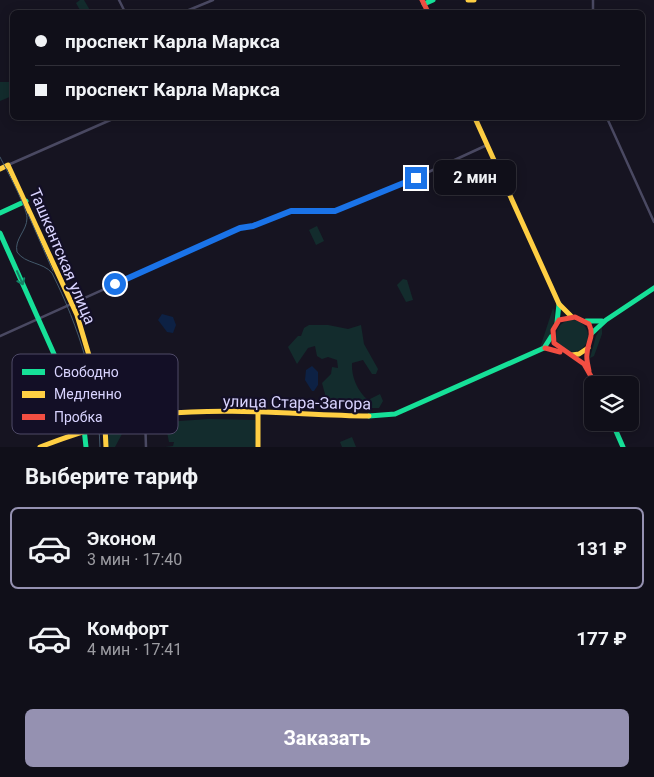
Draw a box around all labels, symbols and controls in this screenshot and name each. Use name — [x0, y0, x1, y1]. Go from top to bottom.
text: проспект Карла Маркса — [65, 30, 280, 53]
text: проспект Карла Маркса — [65, 78, 280, 101]
callout: 2 мин — [434, 160, 516, 196]
route end — [405, 167, 427, 189]
text: 2 мин — [453, 168, 497, 187]
street label: Ташкентская улица — [25, 185, 100, 327]
one-way arrow — [15, 270, 25, 285]
route start — [104, 273, 126, 295]
legend — [12, 354, 178, 434]
text: Свободно — [54, 364, 119, 380]
map controls — [584, 376, 639, 431]
button: layers — [584, 376, 639, 431]
text: Медленно — [54, 386, 122, 402]
street label: улица Стара-Загора — [223, 392, 371, 413]
text: Пробка — [54, 409, 103, 425]
text: Выберите тариф — [25, 464, 198, 489]
icon: car — [27, 526, 72, 571]
text: Эконом — [87, 527, 156, 550]
text: 131 ₽ — [576, 537, 627, 560]
text: 3 мин · 17:40 — [87, 550, 182, 569]
icon: car — [27, 616, 72, 661]
text: Комфорт — [87, 617, 169, 640]
text: 177 ₽ — [576, 627, 627, 650]
text: 4 мин · 17:41 — [87, 640, 182, 659]
button: Заказать — [25, 709, 629, 767]

